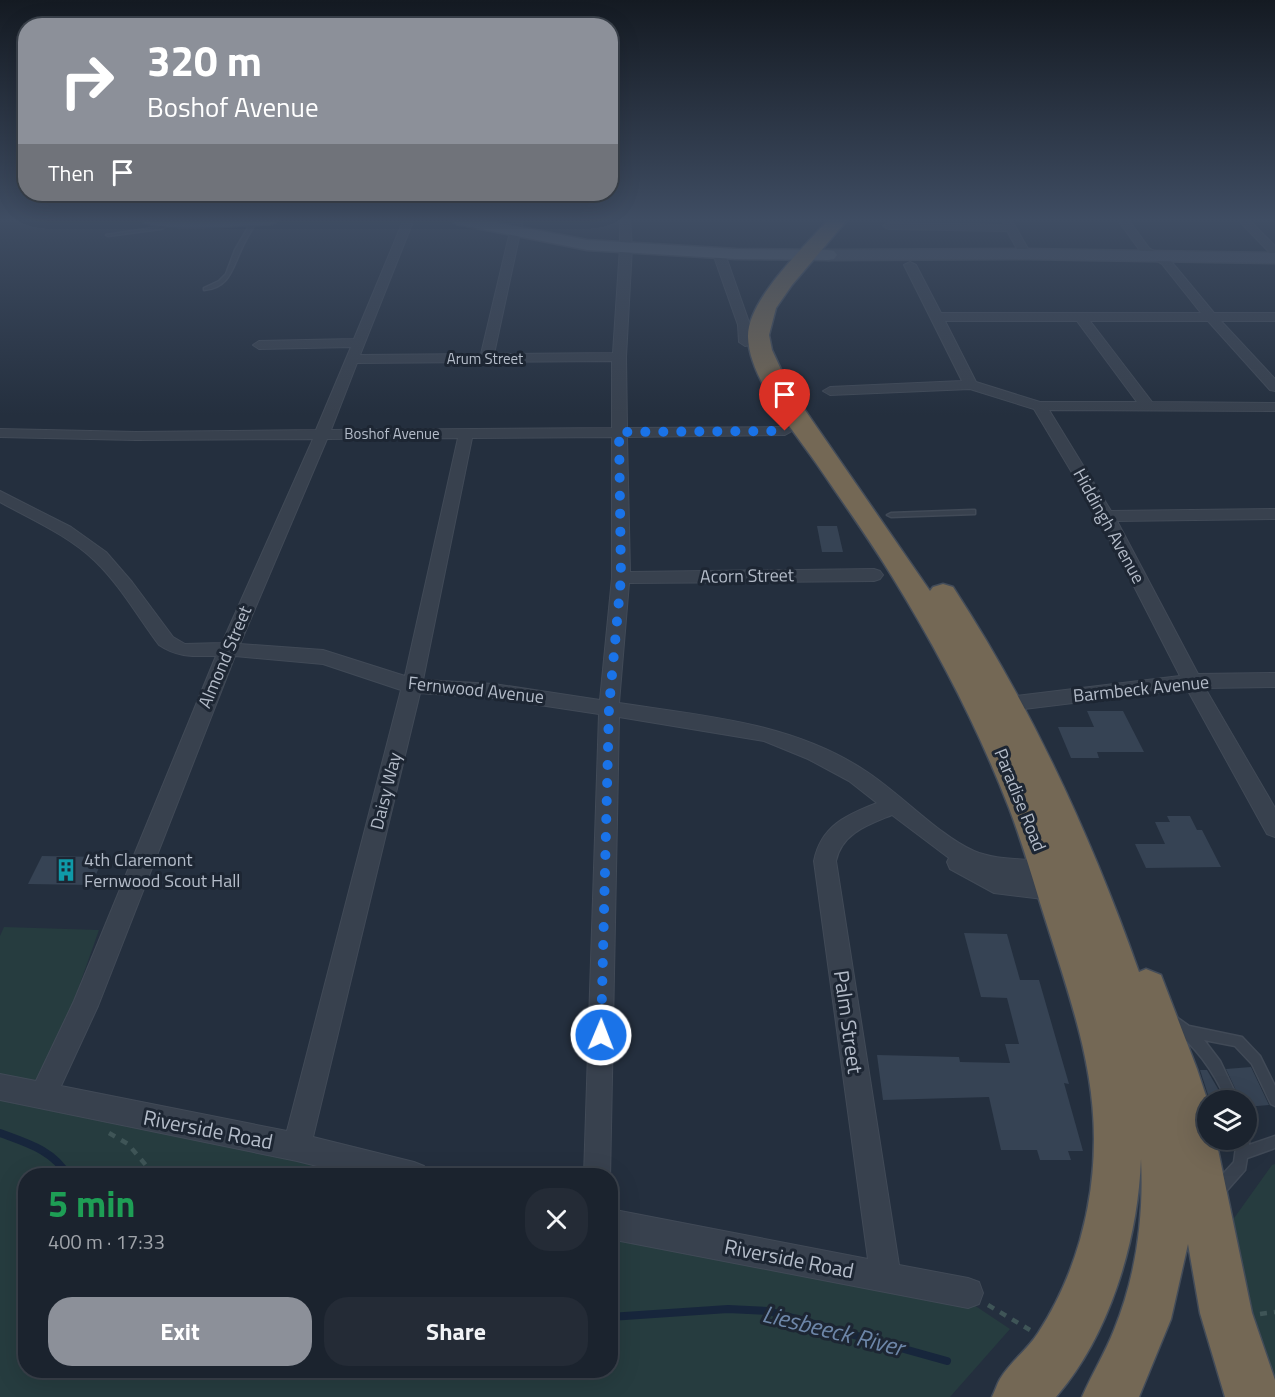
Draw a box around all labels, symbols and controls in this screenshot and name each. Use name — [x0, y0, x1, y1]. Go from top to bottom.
text: 320 m — [147, 28, 262, 92]
icon: right — [48, 42, 126, 120]
text: Boshof Avenue — [147, 86, 319, 127]
text: Then — [48, 156, 94, 190]
icon: arrive — [106, 156, 139, 189]
street label: Arum Street — [447, 347, 524, 370]
pin — [759, 369, 810, 431]
icon: arrive — [768, 378, 801, 411]
street label: Boshof Avenue — [344, 422, 440, 445]
street label: Hiddingh Avenue — [1067, 463, 1152, 588]
street label: Acorn Street — [700, 561, 795, 590]
street label: Almond Street — [191, 601, 259, 712]
street label: Barmbeck Avenue — [1072, 668, 1210, 709]
street label: Fernwood Avenue — [407, 669, 545, 710]
street label: Paradise Road — [988, 744, 1053, 855]
street label: Daisy Way — [363, 749, 408, 832]
place label: 4th Claremont Fernwood Scout Hall — [84, 846, 240, 894]
building icon: 4th Claremont Fernwood Scout Hall — [53, 857, 79, 883]
street label: Palm Street — [826, 968, 872, 1076]
position arrow — [569, 1003, 633, 1067]
map controls — [1197, 1090, 1257, 1150]
button: layers — [1197, 1090, 1257, 1150]
street label: Riverside Road — [141, 1101, 276, 1157]
text: 5 min — [48, 1176, 135, 1231]
button: close — [525, 1188, 588, 1251]
text: 400 m · 17:33 — [48, 1226, 165, 1257]
street label: Riverside Road — [722, 1230, 857, 1286]
water label: Liesbeeck River — [759, 1295, 911, 1366]
button: Exit — [48, 1297, 312, 1366]
button: Share — [324, 1297, 588, 1366]

